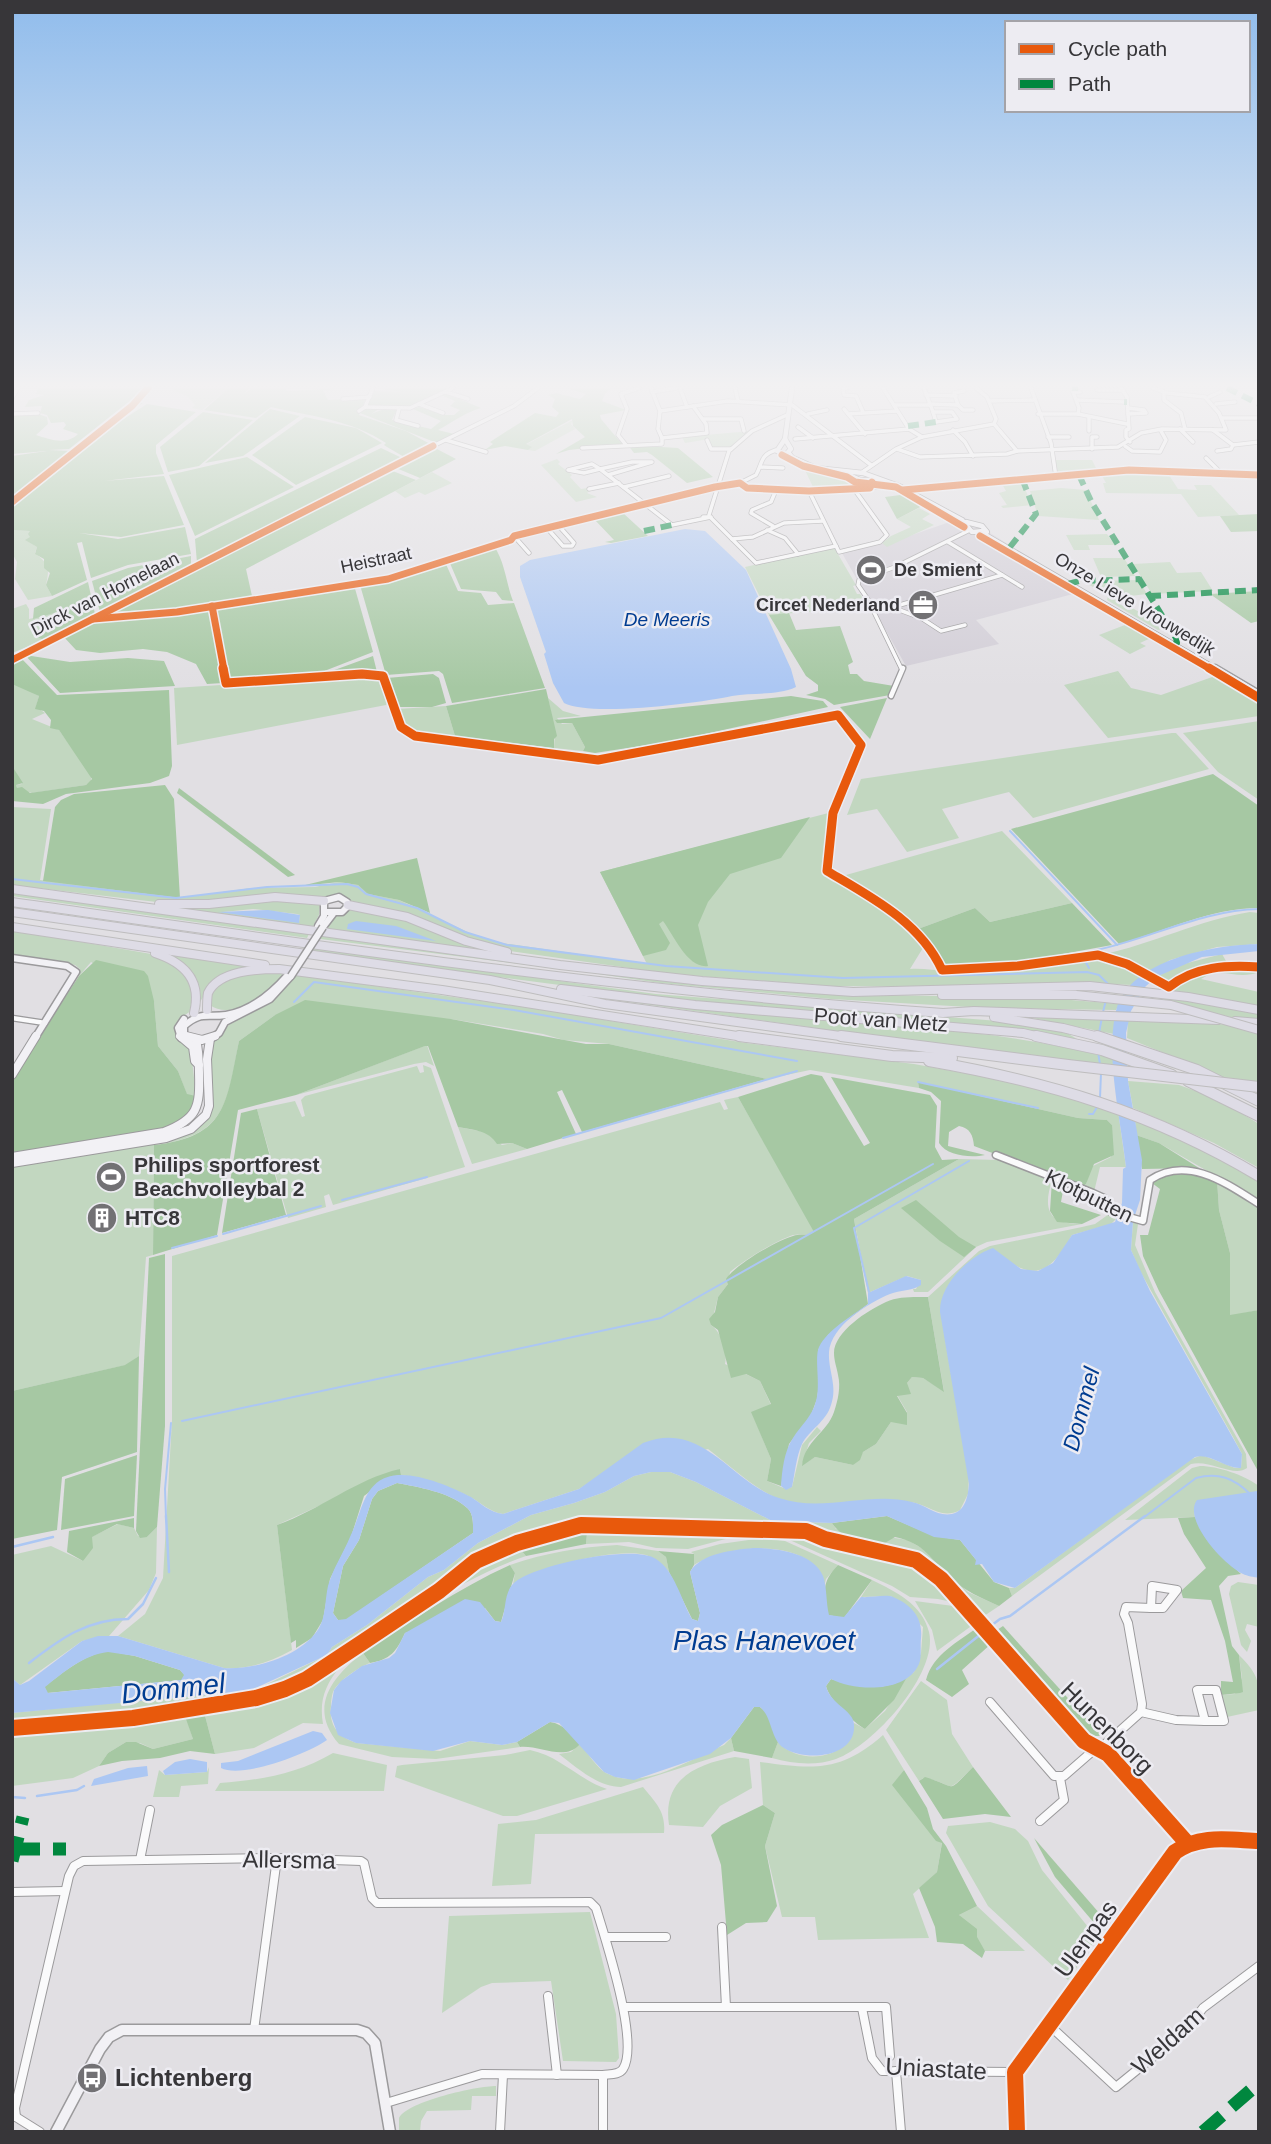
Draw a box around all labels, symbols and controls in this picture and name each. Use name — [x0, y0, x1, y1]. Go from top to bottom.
legend — [1005, 21, 1250, 112]
text: Cycle path — [1068, 37, 1167, 60]
text: Path — [1068, 72, 1111, 95]
street label: Heistraat — [339, 543, 413, 577]
street label: Dirck van Hornelaan — [28, 548, 182, 640]
street label: Onze Lieve Vrouwedijk — [1051, 548, 1220, 660]
sports icon: De Smient — [854, 553, 888, 587]
place label: De Smient — [894, 560, 982, 580]
office icon: Circet Nederland — [906, 588, 940, 622]
place label: Circet Nederland — [756, 595, 900, 615]
water label: De Meeris — [624, 609, 711, 630]
street label: Poot van Metz — [813, 1003, 949, 1036]
place label: Philips sportforest Beachvolleybal 2 — [134, 1153, 320, 1200]
sports icon: Philips sportforest Beachvolleybal 2 — [94, 1160, 128, 1194]
street label: Klotputten — [1042, 1164, 1137, 1227]
building icon: HTC8 — [85, 1201, 119, 1235]
place label: HTC8 — [125, 1206, 180, 1229]
water label: Dommel — [1057, 1363, 1105, 1454]
water label: Plas Hanevoet — [673, 1625, 856, 1656]
water label: Dommel — [120, 1668, 227, 1709]
street label: Hunenborg — [1056, 1676, 1159, 1779]
street label: Allersma — [242, 1845, 337, 1874]
street label: Ulenpas — [1049, 1895, 1122, 1982]
street label: Weldam — [1126, 2001, 1209, 2080]
street label: Uniastate — [885, 2052, 987, 2085]
bus stop icon: Lichtenberg — [75, 2061, 109, 2095]
place label: Lichtenberg — [115, 2064, 252, 2091]

